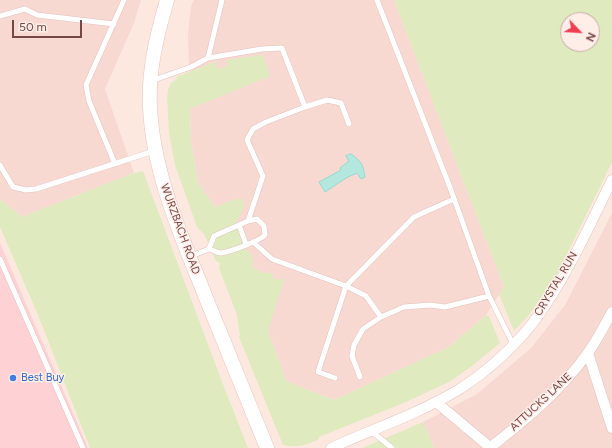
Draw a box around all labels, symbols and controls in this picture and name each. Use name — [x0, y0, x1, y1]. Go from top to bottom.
scale bar — [14, 12, 84, 38]
north arrow — [560, 12, 600, 52]
text: 50 m — [19, 20, 47, 34]
text: N — [583, 30, 598, 43]
street label: WURZBACH ROAD — [157, 182, 203, 276]
street label: CRYSTAL RUN — [532, 249, 580, 319]
street label: ATTUCKS LANE — [507, 370, 575, 434]
place label: Best Buy — [21, 371, 64, 385]
marker: Best Buy — [8, 373, 18, 383]

